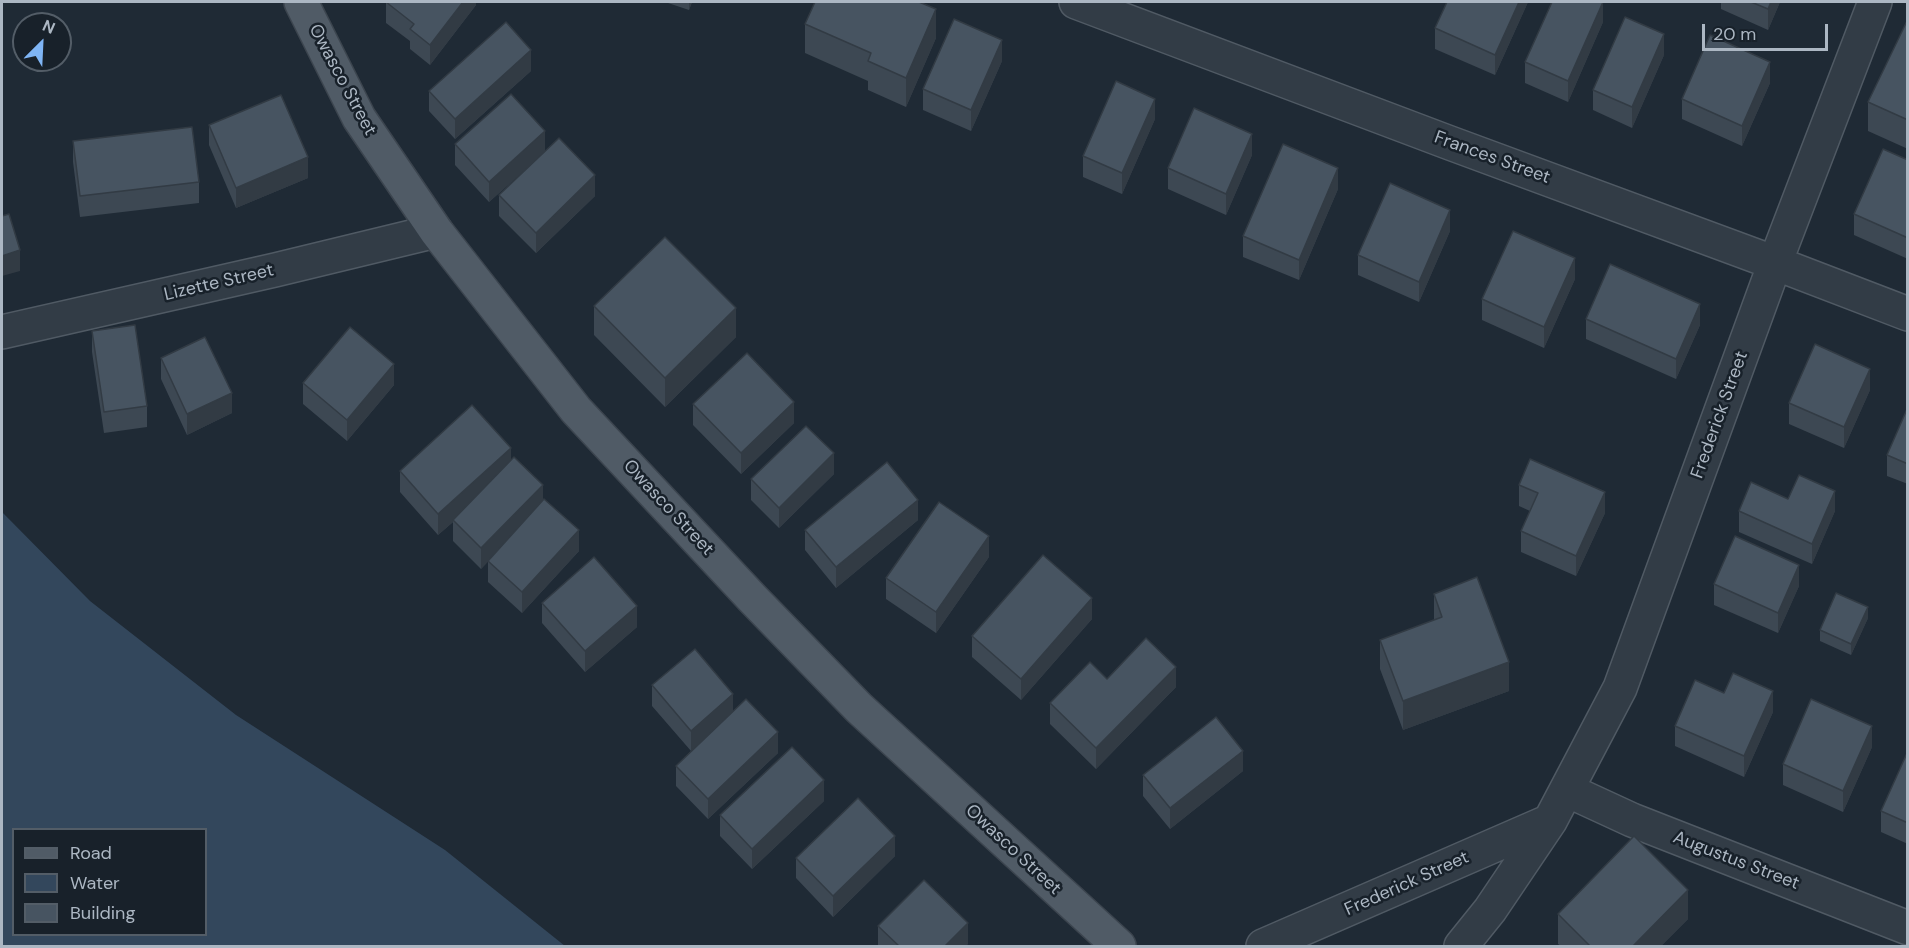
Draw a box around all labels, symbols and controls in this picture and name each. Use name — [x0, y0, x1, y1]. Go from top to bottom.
north arrow — [12, 12, 72, 72]
scale bar — [1705, 12, 1831, 50]
text: N — [39, 15, 58, 39]
street label: Owasco Street — [304, 21, 380, 139]
text: 20 m — [1713, 22, 1756, 46]
street label: Frances Street — [1431, 127, 1553, 189]
street label: Lizette Street — [162, 260, 276, 306]
street label: Frederick Street — [1687, 348, 1753, 482]
street label: Owasco Street — [618, 456, 718, 560]
street label: Owasco Street — [961, 800, 1065, 900]
street label: Augustus Street — [1670, 827, 1802, 895]
legend — [12, 828, 207, 936]
text: Road — [70, 841, 112, 865]
street label: Frederick Street — [1341, 847, 1473, 921]
text: Water — [70, 871, 120, 895]
text: Building — [70, 901, 135, 925]

